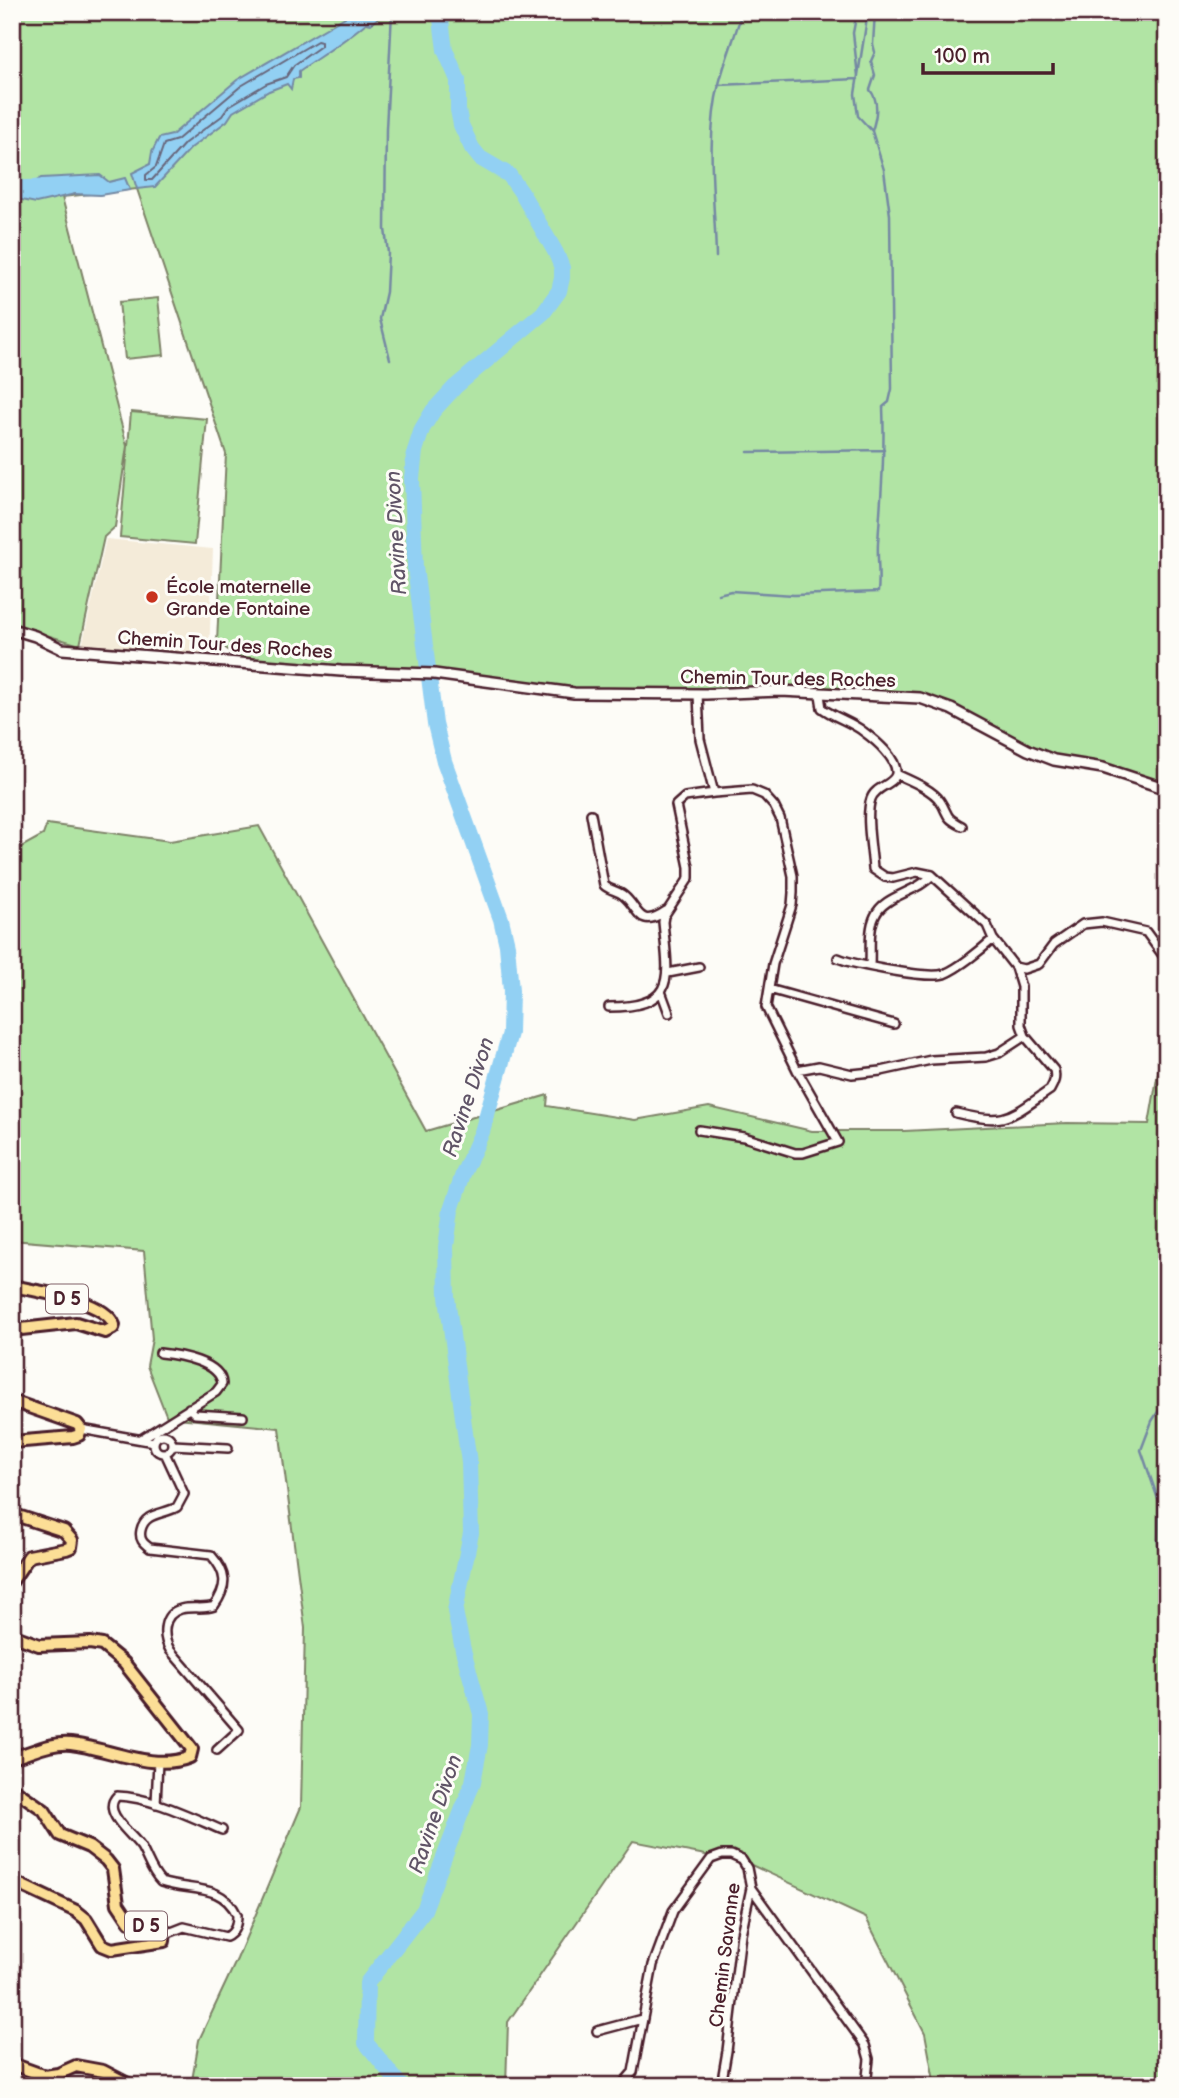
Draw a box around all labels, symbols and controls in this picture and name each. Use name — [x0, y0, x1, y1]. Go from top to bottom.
scale bar — [923, 32, 1053, 76]
text: 100 m — [934, 44, 990, 69]
water label: Ravine Divon — [381, 470, 412, 596]
place label: École maternelle Grande Fontaine — [166, 575, 311, 621]
marker: École maternelle Grande Fontaine — [144, 589, 160, 605]
street label: Chemin Tour des Roches — [117, 627, 333, 664]
street label: Chemin Tour des Roches — [680, 666, 896, 693]
water label: Ravine Divon — [437, 1034, 500, 1160]
road number: D 5 — [46, 1284, 88, 1314]
water label: Ravine Divon — [403, 1751, 468, 1877]
street label: Chemin Savanne — [705, 1882, 746, 2029]
road number: D 5 — [125, 1912, 167, 1940]

